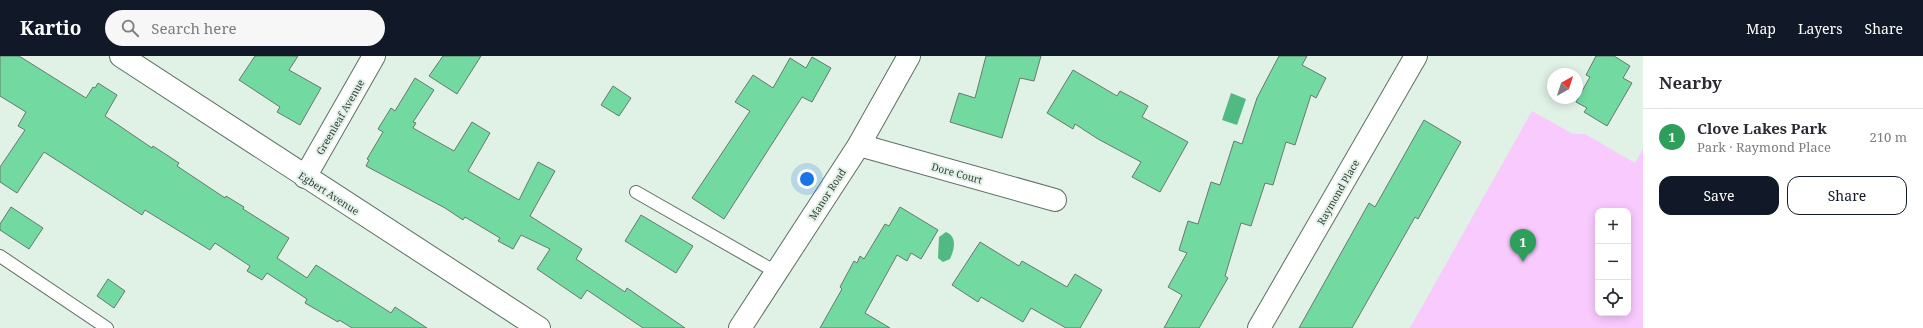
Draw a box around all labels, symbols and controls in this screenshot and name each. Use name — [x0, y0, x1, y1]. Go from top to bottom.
search box — [105, 10, 385, 46]
text: Kartio — [20, 15, 81, 41]
icon: search — [119, 17, 141, 39]
text: Search here — [151, 18, 236, 38]
text: Map — [1746, 19, 1776, 38]
text: Layers — [1798, 19, 1843, 38]
text: Share — [1865, 19, 1903, 38]
north arrow — [1547, 68, 1583, 104]
text: Nearby — [1659, 71, 1722, 94]
street label: Greenleaf Avenue — [313, 77, 367, 157]
text: Clove Lakes Park — [1697, 118, 1827, 138]
text: 1 — [1668, 128, 1676, 146]
text: 210 m — [1870, 128, 1907, 146]
text: Park · Raymond Place — [1697, 138, 1831, 156]
street label: Raymond Place — [1314, 157, 1362, 227]
street label: Dore Court — [930, 159, 984, 187]
street label: Manor Road — [805, 166, 849, 222]
street label: Egbert Avenue — [296, 168, 362, 218]
your location — [797, 169, 817, 189]
button: Save — [1659, 176, 1779, 215]
button: Share — [1787, 176, 1907, 215]
map controls — [1595, 208, 1631, 316]
button: + — [1595, 208, 1631, 244]
pin: 1 — [1510, 229, 1536, 262]
button: − — [1595, 244, 1631, 280]
button: locate — [1595, 280, 1631, 316]

